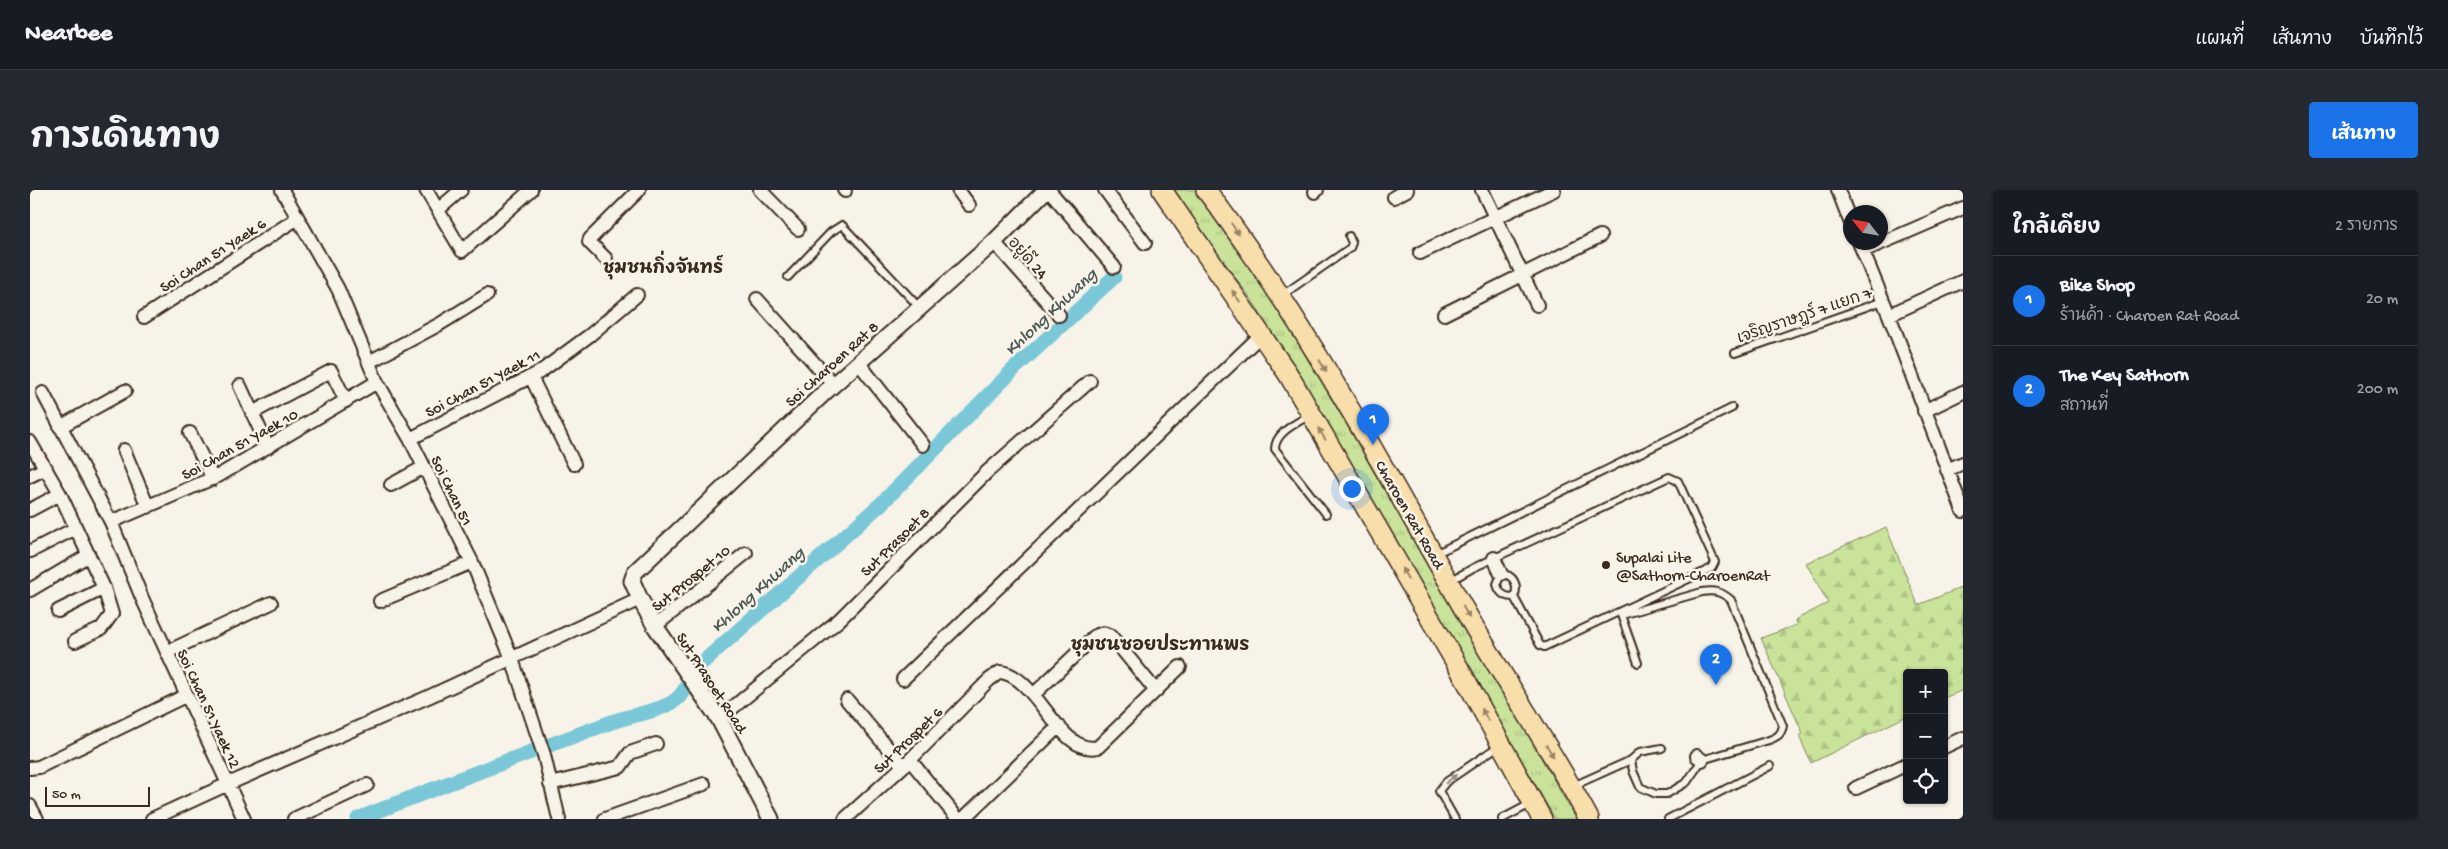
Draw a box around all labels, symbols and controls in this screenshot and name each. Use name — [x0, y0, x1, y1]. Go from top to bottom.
text: Nearbee — [25, 20, 112, 49]
text: แผนที่ — [2196, 30, 2244, 51]
text: เส้นทาง — [2272, 30, 2332, 51]
text: บันทึกไว้ — [2360, 30, 2423, 51]
button: เส้นทาง — [2309, 102, 2418, 158]
text: การเดินทาง — [30, 120, 220, 161]
north arrow — [1843, 205, 1888, 250]
street label: Soi Chan 51 Yaek 6 — [157, 215, 271, 298]
text: ใกล้เคียง — [2013, 217, 2100, 242]
text: 2 รายการ — [2335, 218, 2398, 237]
one-way arrow — [1230, 223, 1240, 236]
street label: อยู่ดี 24 — [1003, 231, 1054, 285]
district label: ชุมชนกิ่งจันทร์ — [603, 250, 723, 280]
water label: Khlong Khwang — [1001, 264, 1103, 361]
text: Bike Shop — [2060, 275, 2135, 298]
street label: เจริญราษฎร์ 7 แยก 7 — [1734, 280, 1876, 349]
one-way arrow — [1231, 289, 1241, 303]
text: 1 — [2026, 291, 2032, 310]
text: 20 m — [2366, 291, 2398, 310]
text: ร้านค้า · Charoen Rat Road — [2060, 308, 2239, 327]
street label: Soi Charoen Rat 8 — [783, 319, 884, 413]
street label: Soi Chan 51 Yaek 11 — [423, 347, 544, 423]
one-way arrow — [1318, 359, 1328, 372]
text: The Key Sathorn — [2060, 365, 2189, 388]
text: 2 — [2025, 381, 2033, 400]
text: 200 m — [2357, 381, 2398, 400]
text: สถานที่ — [2060, 398, 2108, 417]
pin: 1 — [1357, 404, 1389, 445]
street label: Soi Chan 51 Yaek 10 — [179, 406, 302, 486]
one-way arrow — [1318, 427, 1327, 440]
street label: Soi Chan 51 — [425, 453, 475, 530]
street label: Charoen Rat Road — [1369, 458, 1448, 575]
your location — [1339, 476, 1365, 502]
street label: Sut Prasoet 8 — [858, 505, 935, 582]
street label: Sut Prospet 10 — [649, 542, 735, 617]
water label: Khlong Khwang — [708, 542, 811, 638]
place label: Supalai Lite @Sathorn-CharoenRat — [1616, 550, 1771, 587]
marker: Supalai Lite @Sathorn-CharoenRat — [1600, 559, 1612, 571]
one-way arrow — [1400, 567, 1409, 580]
one-way arrow — [1462, 605, 1470, 620]
street label: Sut Prasoet Road — [670, 630, 751, 739]
district label: ชุมชนซอยประทานพร — [1071, 633, 1249, 657]
pin: 2 — [1700, 644, 1732, 685]
street label: Soi Chan 51 Yaek 12 — [171, 647, 243, 772]
map controls — [1903, 669, 1948, 804]
button: + — [1903, 669, 1948, 714]
street label: Sut Prospet 6 — [871, 703, 949, 779]
one-way arrow — [1481, 708, 1489, 722]
button: − — [1903, 714, 1948, 759]
one-way arrow — [1546, 745, 1555, 758]
button: locate — [1903, 759, 1948, 804]
one-way arrow — [1444, 774, 1457, 785]
scale bar — [45, 784, 150, 807]
text: 50 m — [52, 787, 81, 804]

